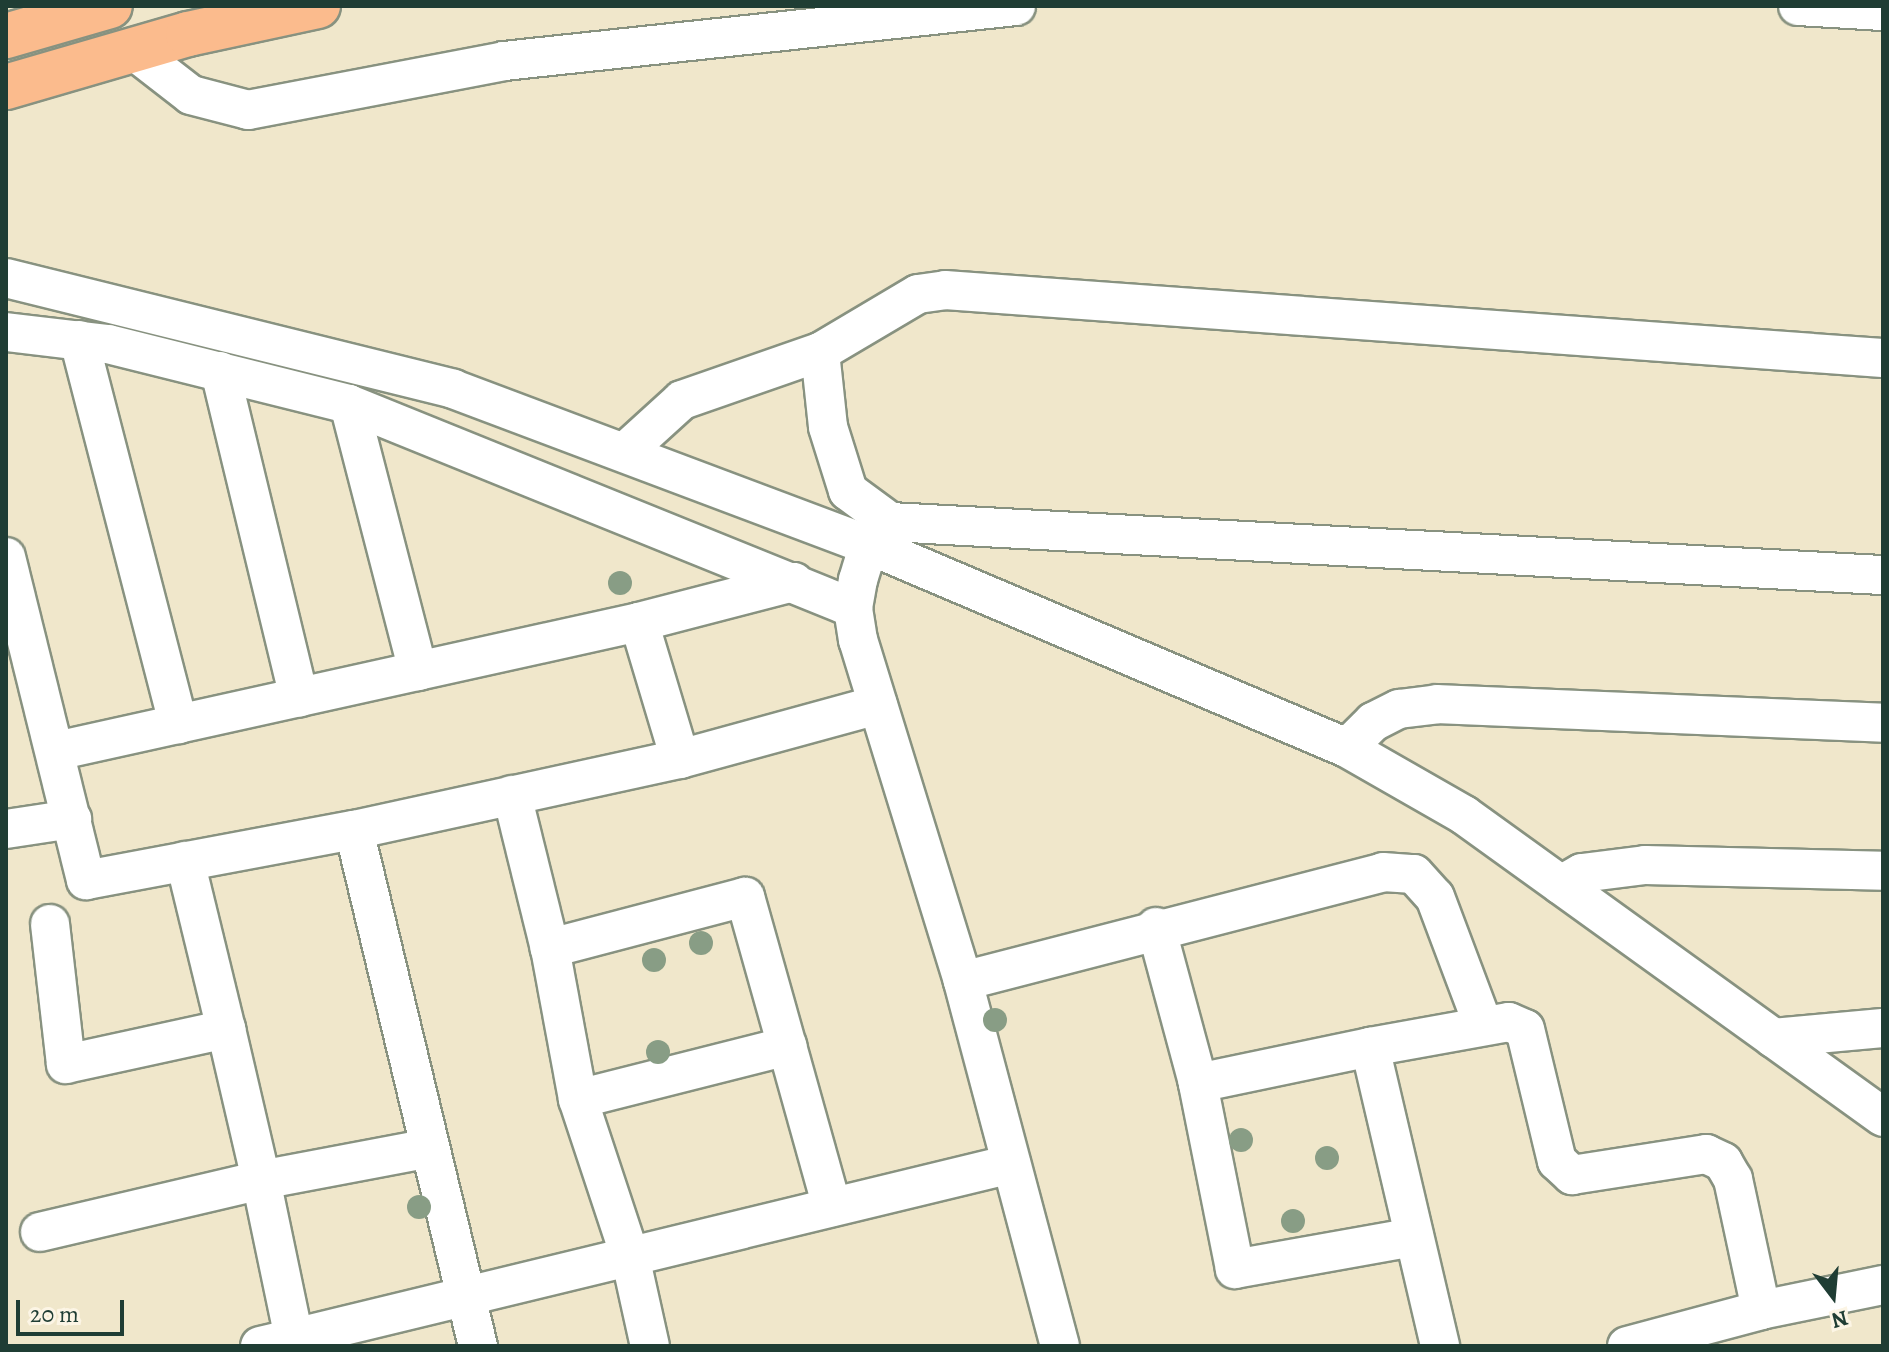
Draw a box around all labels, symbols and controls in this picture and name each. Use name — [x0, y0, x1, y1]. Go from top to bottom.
north arrow — [1793, 1256, 1873, 1336]
scale bar — [20, 1284, 128, 1334]
text: 20 m — [30, 1298, 79, 1330]
text: N — [1828, 1302, 1851, 1336]

